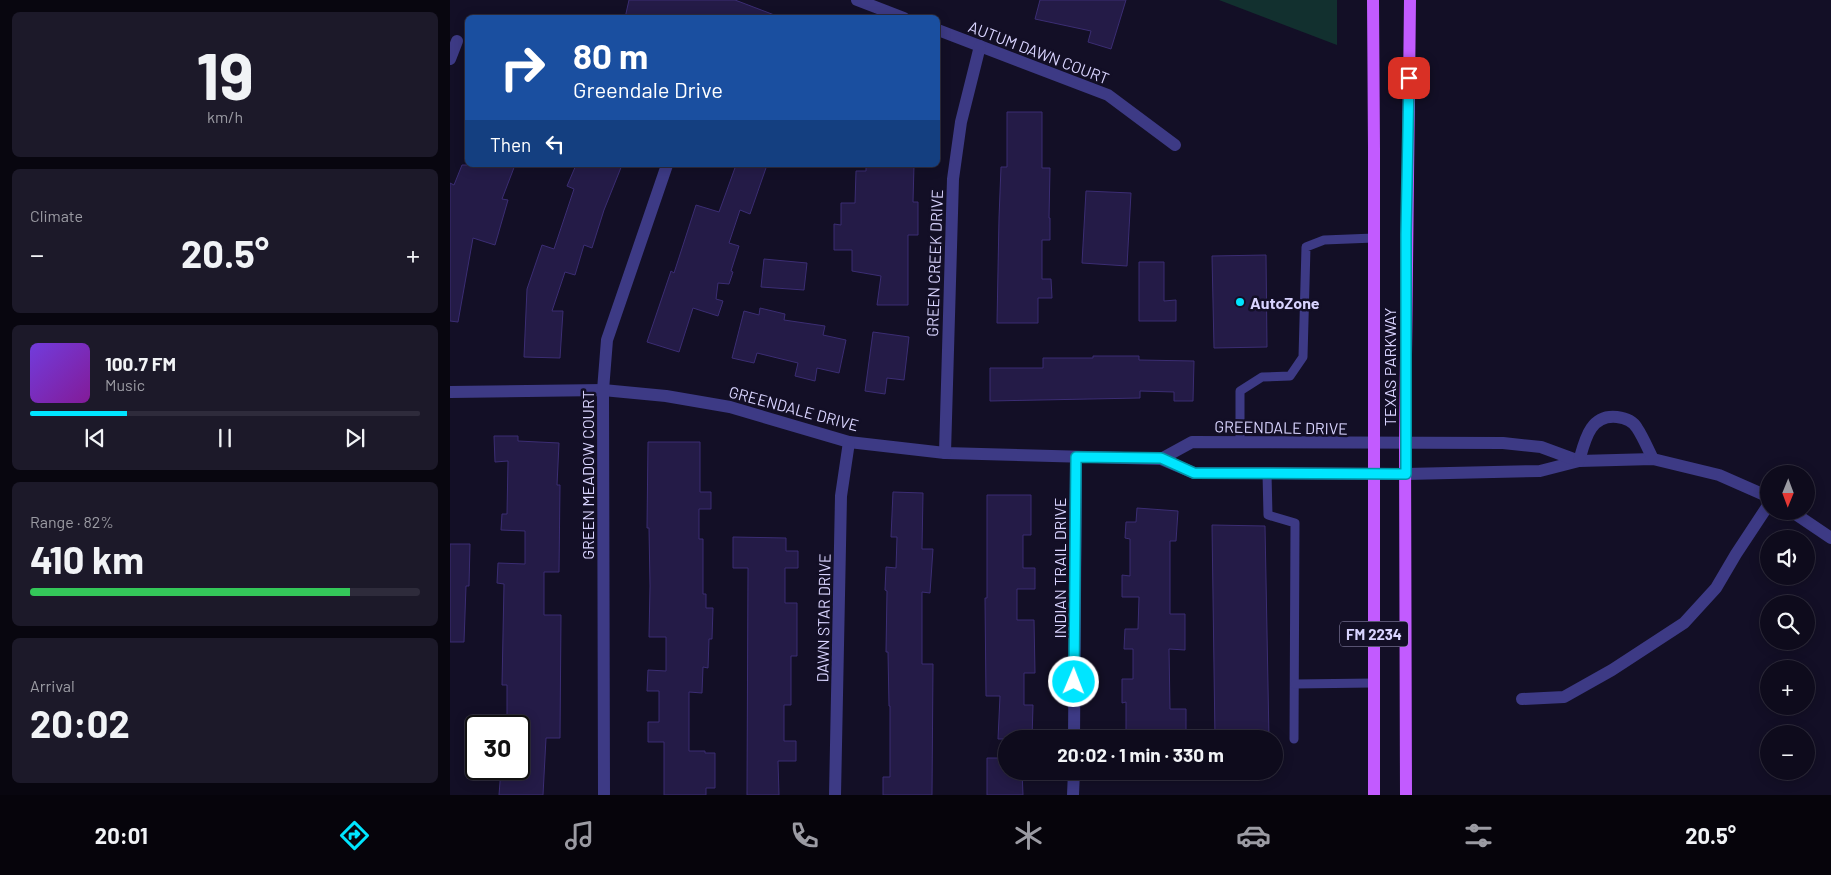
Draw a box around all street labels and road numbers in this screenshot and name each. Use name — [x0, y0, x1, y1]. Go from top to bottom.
street label: AUTUM DAWN COURT — [966, 16, 1112, 88]
street label: GREEN CREEK DRIVE — [922, 189, 946, 337]
street label: TEXAS PARKWAY — [1380, 308, 1399, 426]
street label: GREENDALE DRIVE — [727, 382, 861, 434]
street label: GREEN MEADOW COURT — [578, 390, 597, 560]
street label: GREENDALE DRIVE — [1214, 416, 1348, 438]
street label: INDIAN TRAIL DRIVE — [1050, 498, 1069, 638]
street label: DAWN STAR DRIVE — [812, 553, 834, 683]
road number: FM 2234 — [1340, 622, 1408, 646]

